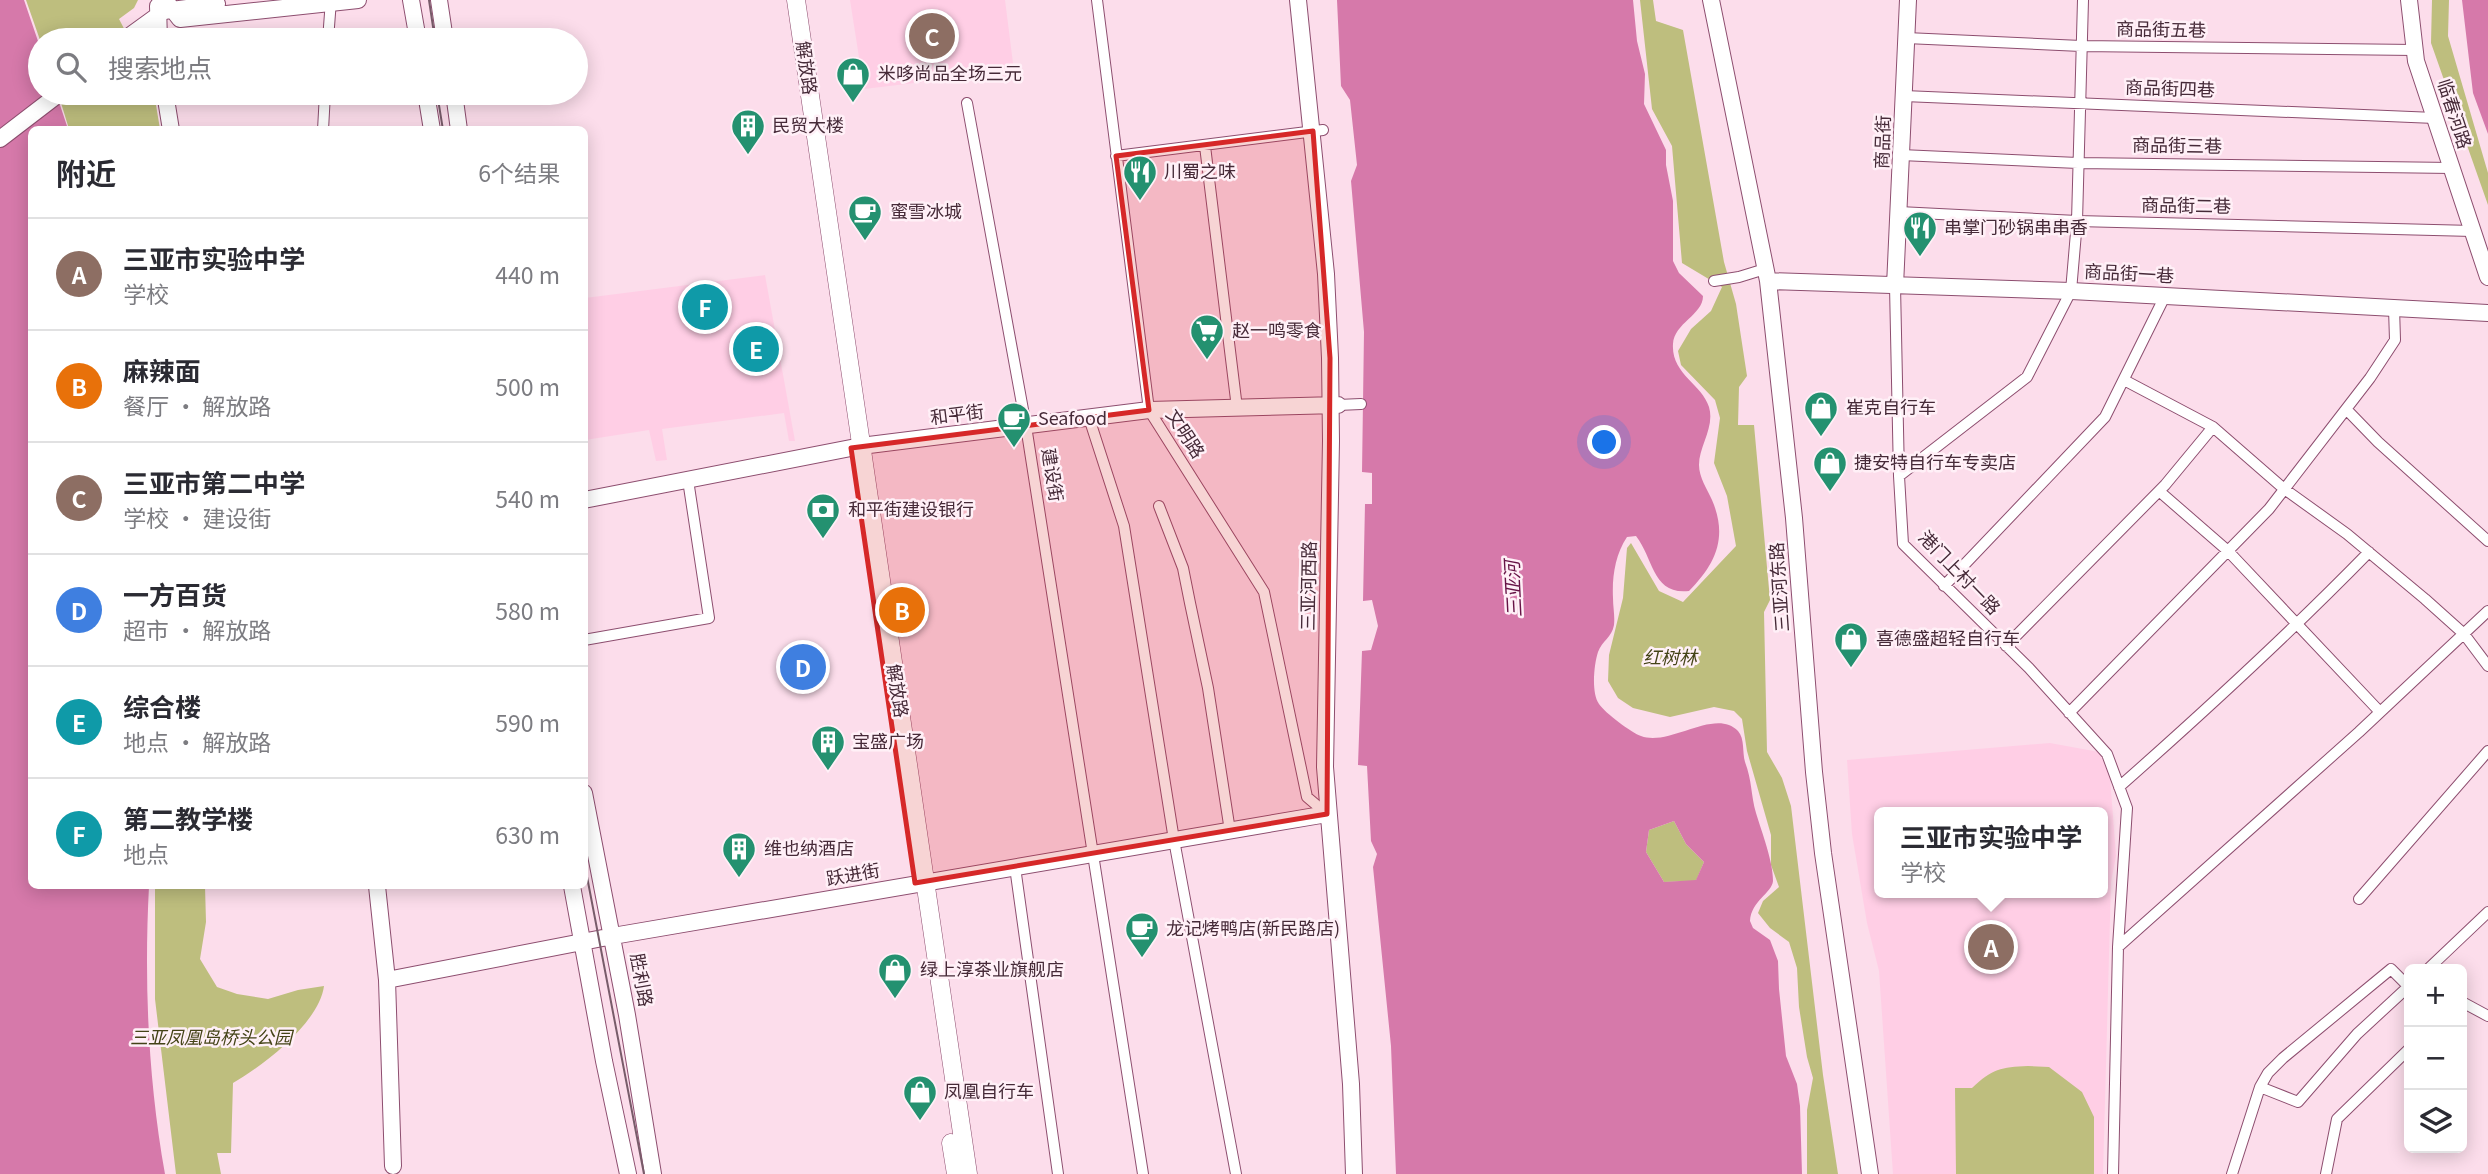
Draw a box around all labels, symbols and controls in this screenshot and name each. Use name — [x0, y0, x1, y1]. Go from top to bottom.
pin: C — [909, 10, 955, 62]
street label: 商品街五巷 — [2116, 14, 2206, 42]
search box — [28, 28, 588, 105]
street label: 解放路 — [791, 39, 825, 96]
icon: search — [52, 48, 90, 86]
text: 搜索地点 — [108, 48, 212, 85]
shop icon: 米哆尚品全场三元 — [834, 55, 872, 104]
place label: 米哆尚品全场三元 — [878, 59, 1022, 85]
street label: 商品街四巷 — [2125, 72, 2215, 102]
street label: 临春河路 — [2432, 75, 2479, 152]
building icon: 民贸大楼 — [729, 107, 767, 156]
place label: 民贸大楼 — [772, 111, 844, 137]
street label: 商品街 — [1867, 114, 1895, 169]
street label: 商品街三巷 — [2132, 130, 2222, 158]
text: 附近 — [56, 150, 116, 194]
restaurant icon: 川蜀之味 — [1121, 153, 1159, 202]
text: 6个结果 — [478, 155, 560, 189]
place label: 川蜀之味 — [1164, 157, 1236, 183]
street label: 商品街二巷 — [2141, 190, 2231, 218]
cafe icon: 蜜雪冰城 — [846, 193, 884, 242]
place label: 蜜雪冰城 — [890, 197, 962, 223]
restaurant icon: 串掌门砂锅串串香 — [1901, 209, 1939, 258]
place label: 串掌门砂锅串串香 — [1944, 213, 2088, 239]
text: 三亚市实验中学 — [123, 239, 305, 276]
text: A — [72, 257, 86, 291]
text: 440 m — [495, 257, 560, 291]
street label: 商品街一巷 — [2083, 257, 2175, 287]
text: 学校 — [123, 276, 169, 310]
pin: F — [682, 281, 728, 333]
supermarket icon: 赵一鸣零食 — [1188, 312, 1226, 361]
place label: 赵一鸣零食 — [1232, 316, 1322, 342]
pin: E — [733, 323, 779, 375]
text: 麻辣面 — [123, 351, 201, 388]
text: B — [71, 369, 87, 403]
text: 500 m — [495, 369, 560, 403]
text: 餐厅 · 解放路 — [123, 388, 271, 422]
shop icon: 崔克自行车 — [1802, 389, 1840, 438]
place label: 崔克自行车 — [1846, 393, 1936, 419]
street label: 和平街 — [928, 397, 985, 429]
cafe icon: Seafood — [995, 400, 1033, 449]
street label: 文明路 — [1161, 403, 1212, 463]
place label: Seafood — [1038, 404, 1107, 430]
your location — [1587, 425, 1621, 459]
shop icon: 捷安特自行车专卖店 — [1811, 444, 1849, 493]
street label: 建设街 — [1037, 446, 1071, 503]
place label: 捷安特自行车专卖店 — [1854, 448, 2016, 474]
text: 三亚市第二中学 — [123, 463, 305, 500]
text: C — [71, 481, 87, 515]
text: 540 m — [495, 481, 560, 515]
bank icon: 和平街建设银行 — [804, 491, 842, 540]
place label: 和平街建设银行 — [848, 495, 974, 521]
text: 学校 · 建设街 — [123, 500, 271, 534]
street label: 港门上村一路 — [1914, 524, 2007, 619]
street label: 三亚河西路 — [1293, 541, 1321, 631]
street label: 三亚河东路 — [1762, 541, 1794, 633]
water label: 三亚河 — [1496, 556, 1526, 618]
text: 一方百货 — [123, 575, 227, 612]
pin: B — [879, 584, 925, 636]
text: D — [71, 593, 87, 627]
text: 580 m — [495, 593, 560, 627]
text: 超市 · 解放路 — [123, 612, 271, 646]
shop icon: 喜德盛超轻自行车 — [1832, 620, 1870, 669]
place label: 喜德盛超轻自行车 — [1876, 624, 2020, 650]
pin: D — [780, 641, 826, 693]
park label: 红树林 — [1643, 643, 1699, 669]
street label: 解放路 — [882, 662, 916, 719]
text: 综合楼 — [123, 687, 201, 724]
text: E — [72, 705, 86, 739]
text: 590 m — [495, 705, 560, 739]
building icon: 宝盛广场 — [809, 723, 847, 772]
text: 地点 · 解放路 — [123, 724, 271, 758]
place label: 宝盛广场 — [852, 727, 924, 753]
text: 第二教学楼 — [123, 799, 253, 836]
popup — [1874, 807, 2108, 898]
text: F — [72, 817, 86, 851]
text: 630 m — [495, 817, 560, 851]
text: 三亚市实验中学 — [1900, 817, 2082, 854]
building icon: 维也纳酒店 — [720, 830, 758, 879]
place label: 维也纳酒店 — [764, 834, 854, 860]
text: 地点 — [123, 836, 169, 870]
text: 学校 — [1900, 854, 1946, 888]
street label: 跃进街 — [824, 856, 881, 891]
cafe icon: 龙记烤鸭店(新民路店) — [1123, 910, 1161, 959]
place label: 龙记烤鸭店(新民路店) — [1166, 914, 1340, 940]
pin: A — [1968, 921, 2014, 973]
street label: 胜利路 — [625, 951, 660, 1008]
shop icon: 绿上淳茶业旗舰店 — [876, 951, 914, 1000]
place label: 绿上淳茶业旗舰店 — [920, 955, 1064, 981]
map controls — [2404, 964, 2467, 1153]
button: + — [2404, 964, 2467, 1027]
park label: 三亚凤凰岛桥头公园 — [130, 1023, 295, 1049]
button: − — [2404, 1027, 2467, 1090]
shop icon: 凤凰自行车 — [901, 1073, 939, 1122]
place label: 凤凰自行车 — [944, 1077, 1034, 1103]
button: layers — [2404, 1090, 2467, 1153]

